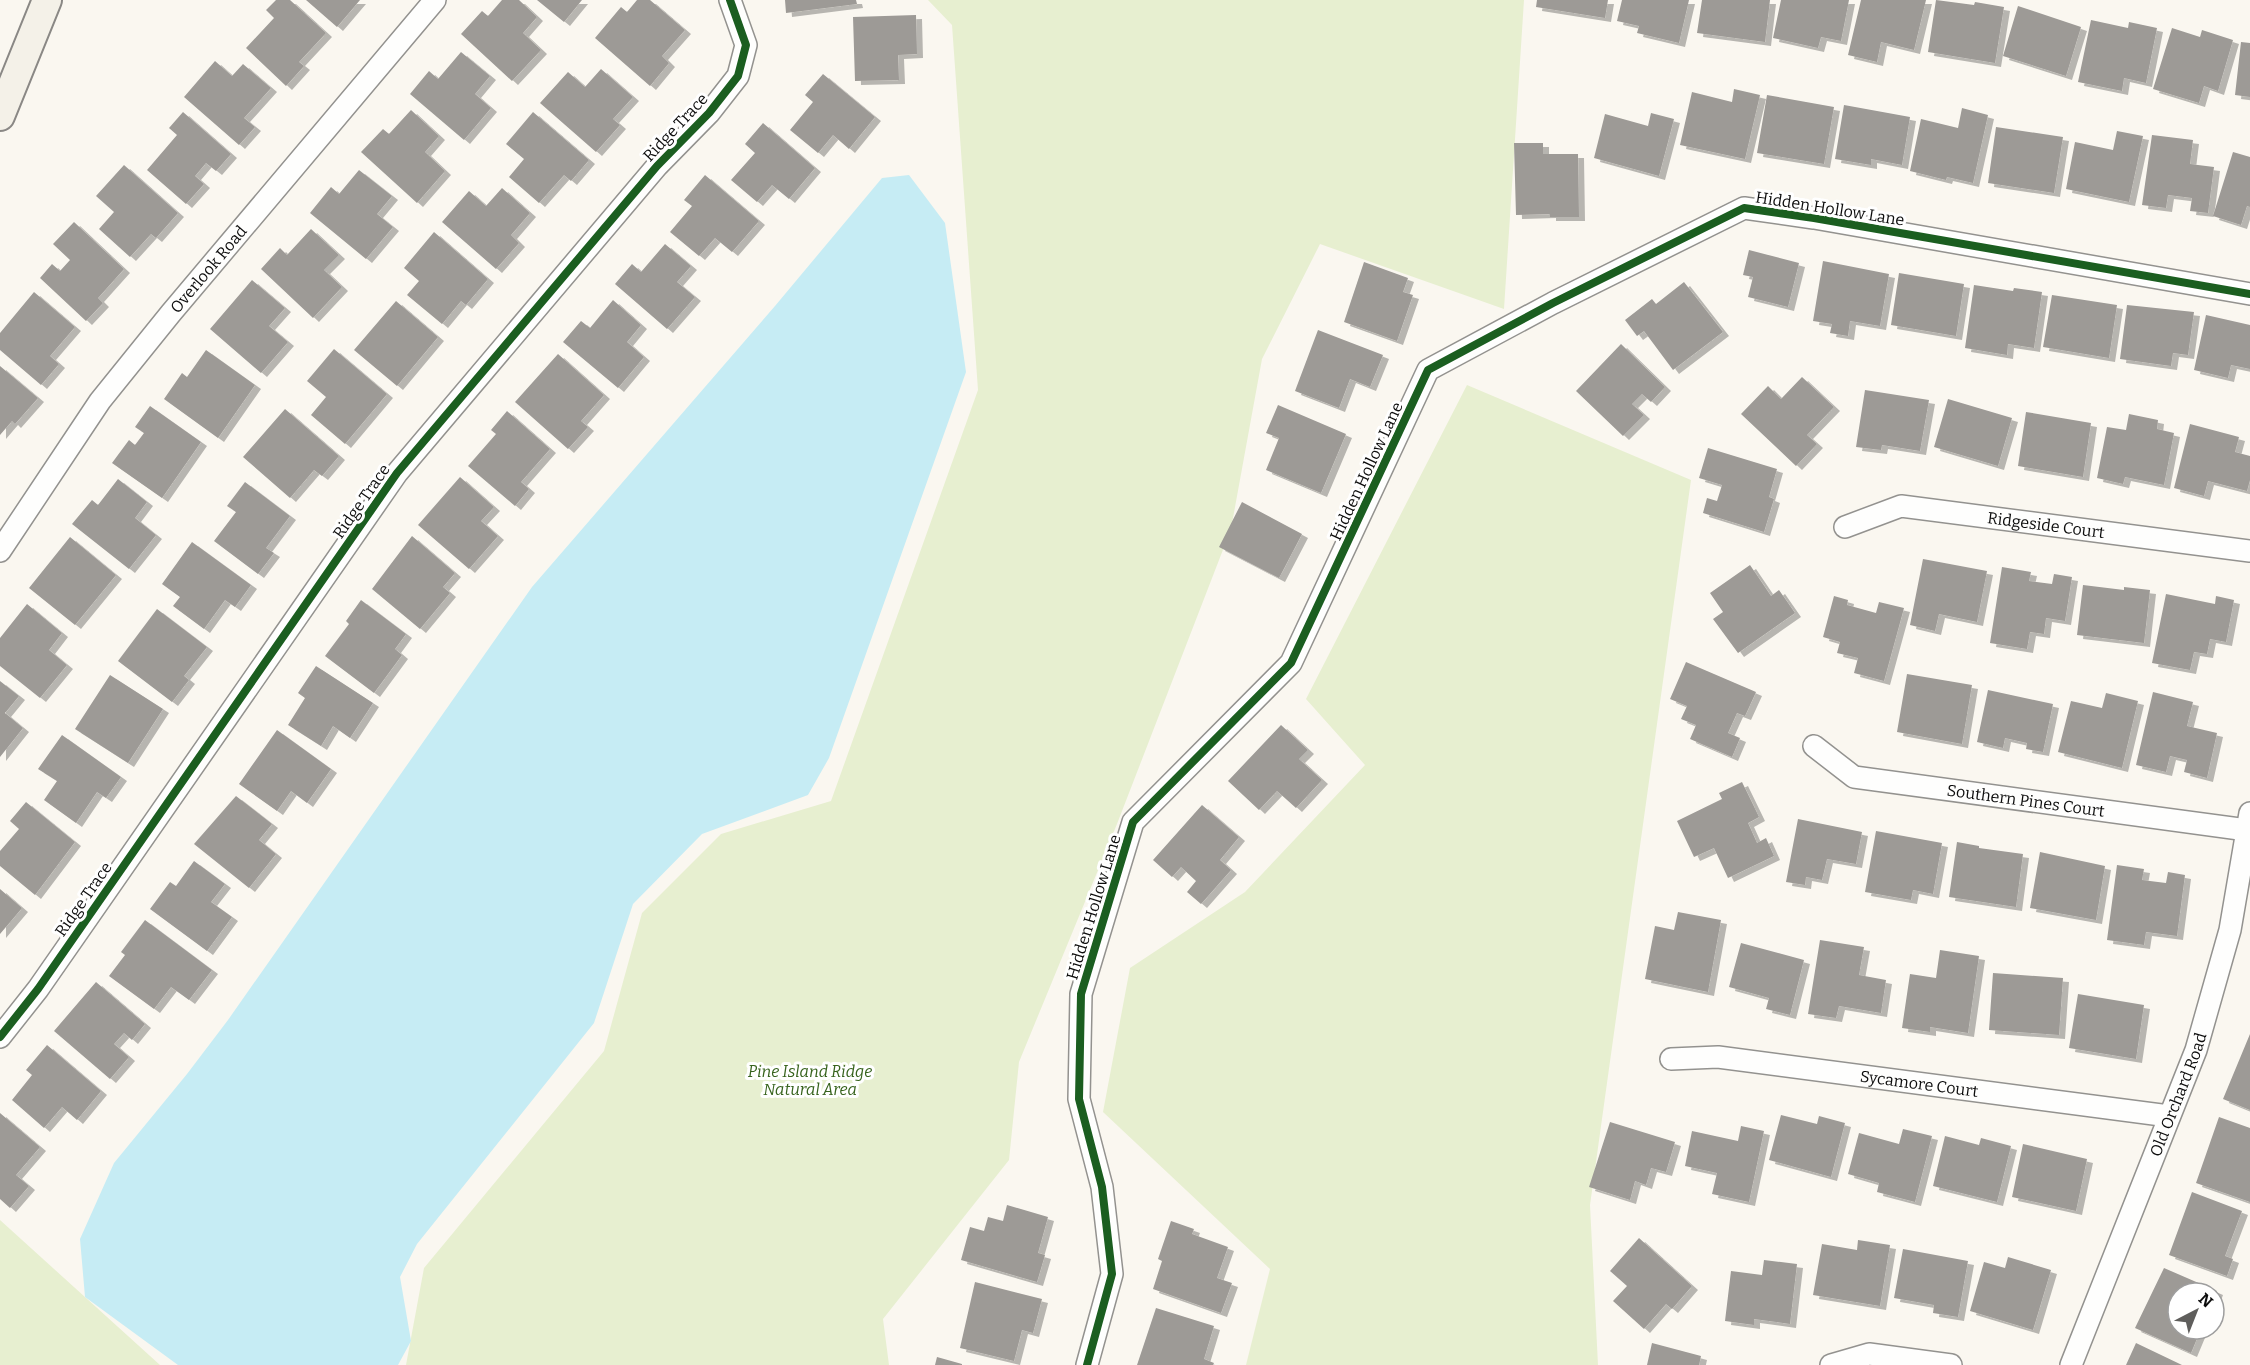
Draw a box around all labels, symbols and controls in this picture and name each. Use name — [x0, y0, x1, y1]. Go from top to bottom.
street label: Ridge Trace — [639, 89, 712, 165]
street label: Hidden Hollow Lane — [1754, 187, 1906, 230]
street label: Overlook Road — [166, 221, 251, 317]
street label: Hidden Hollow Lane — [1326, 399, 1407, 543]
street label: Ridge Trace — [329, 461, 394, 542]
street label: Ridgeside Court — [1986, 508, 2106, 542]
street label: Southern Pines Court — [1946, 781, 2106, 821]
street label: Hidden Hollow Lane — [1062, 832, 1125, 982]
street label: Ridge Trace — [51, 859, 116, 940]
street label: Old Orchard Road — [2146, 1030, 2211, 1159]
park label: Pine Island Ridge Natural Area — [748, 1062, 872, 1099]
street label: Sycamore Court — [1859, 1067, 1980, 1101]
north arrow — [2166, 1281, 2226, 1341]
text: N — [2195, 1289, 2217, 1311]

